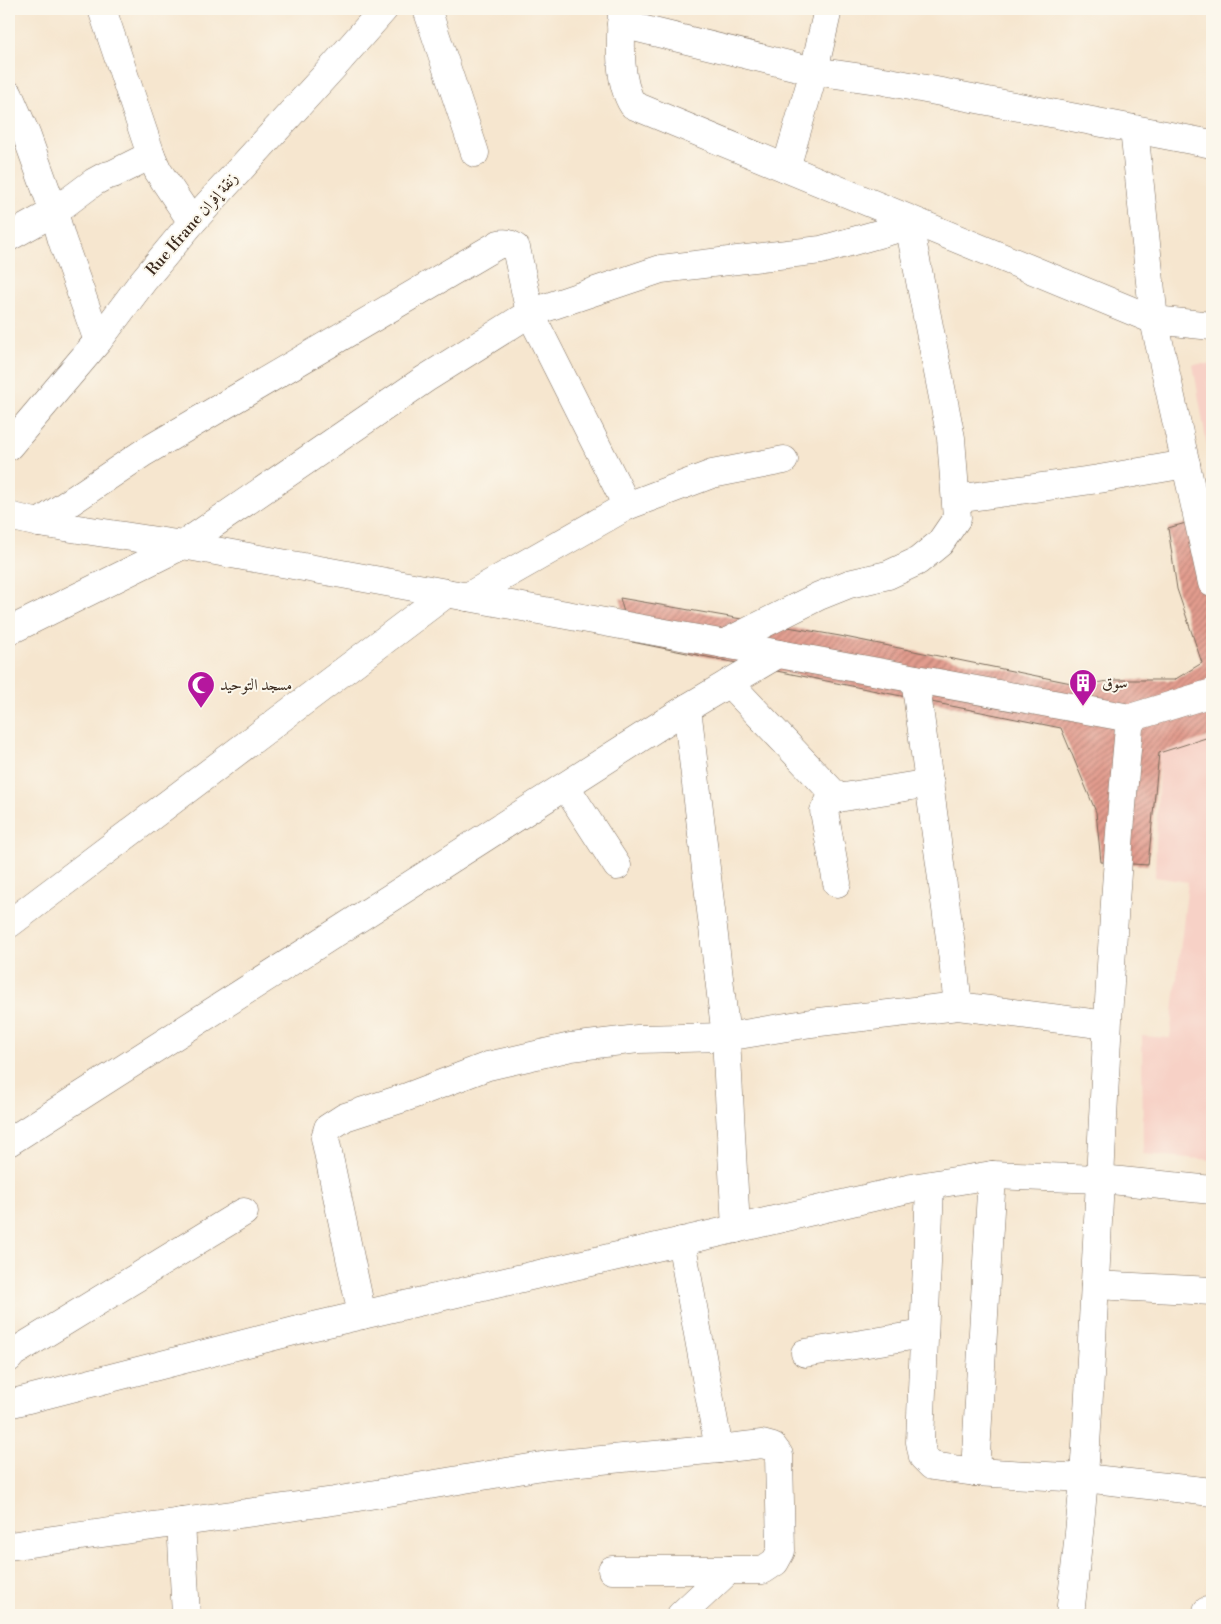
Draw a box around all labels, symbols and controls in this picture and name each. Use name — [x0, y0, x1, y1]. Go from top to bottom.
street label: Rue Ifrane زنقة إفران — [142, 168, 242, 280]
building icon: سوق — [1068, 668, 1098, 707]
mosque icon: مسجد التوحيد — [186, 670, 216, 709]
place label: سوق — [1102, 673, 1128, 693]
place label: مسجد التوحيد — [220, 675, 292, 695]

